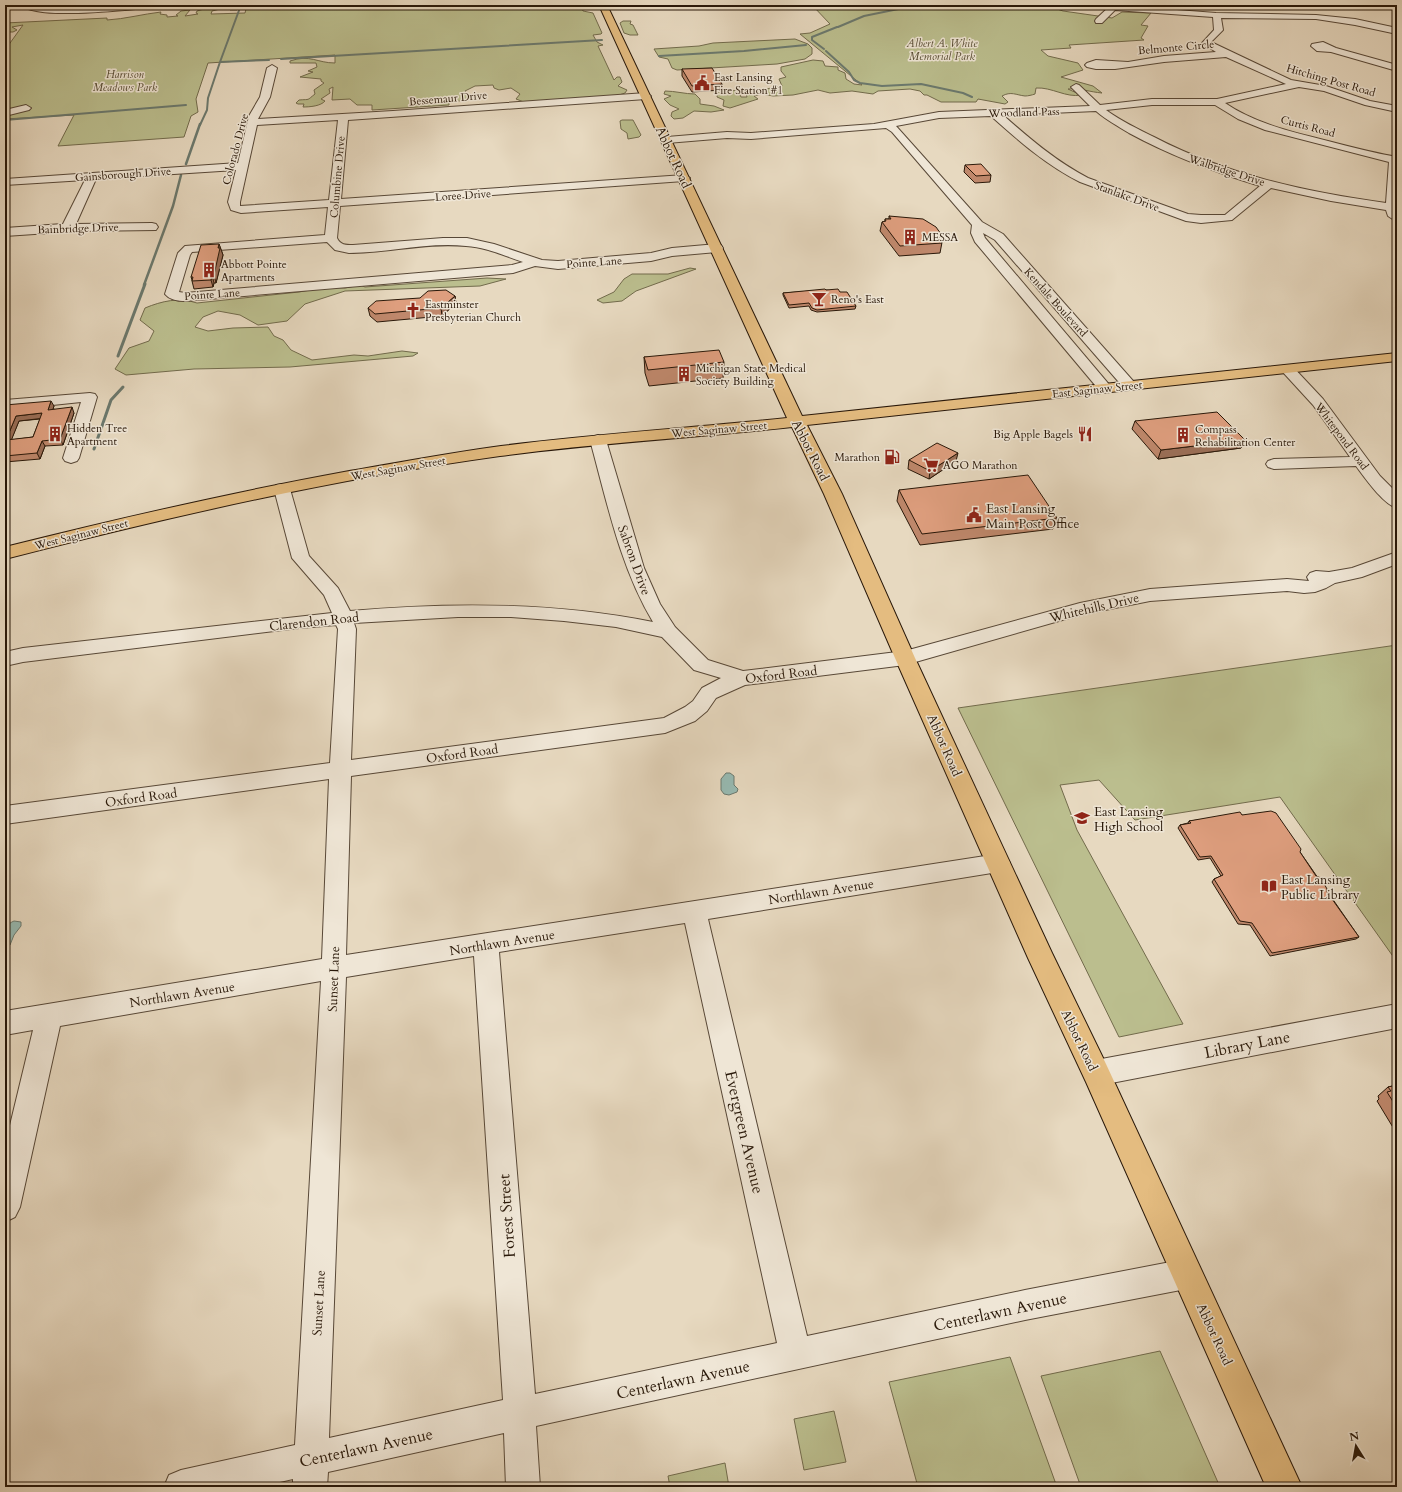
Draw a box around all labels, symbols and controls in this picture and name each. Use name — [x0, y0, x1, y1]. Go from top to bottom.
park label: Albert A. White Memorial Park — [906, 36, 978, 64]
street label: Belmonte Circle — [1137, 37, 1215, 58]
street label: Hitching Post Road — [1285, 61, 1377, 100]
park label: Harrison Meadows Park — [93, 67, 158, 95]
place label: East Lansing Fire Station #1 — [714, 70, 783, 98]
public building icon: East Lansing Fire Station #1 — [693, 74, 711, 92]
street label: Bessemaur Drive — [408, 88, 488, 109]
street label: Woodland Pass — [987, 104, 1060, 121]
street label: Colorado Drive — [219, 112, 252, 186]
street label: Curtis Road — [1279, 112, 1337, 141]
street label: Abbot Road — [651, 124, 695, 191]
street label: Columbine Drive — [326, 135, 349, 219]
street label: Walbridge Drive — [1186, 151, 1267, 190]
street label: Gainsborough Drive — [75, 164, 171, 185]
street label: Stanlake Drive — [1092, 178, 1161, 215]
street label: Loree Drive — [434, 186, 492, 205]
street label: Bainbridge Drive — [37, 220, 119, 237]
building icon: MESSA — [901, 228, 919, 246]
place label: MESSA — [922, 230, 958, 245]
street label: Pointe Lane — [566, 253, 622, 272]
place label: Abbott Pointe Apartments — [221, 257, 287, 285]
building icon: Abbott Pointe Apartments — [200, 261, 218, 279]
street label: Kendale Boulevard — [1021, 265, 1091, 340]
street label: Pointe Lane — [184, 285, 240, 304]
bar icon: Reno's East — [810, 290, 828, 308]
place label: Reno's East — [831, 292, 884, 307]
place label: Eastminster Presbyterian Church — [425, 297, 521, 325]
church icon: Eastminster Presbyterian Church — [404, 301, 422, 319]
place label: Michigan State Medical Society Building — [696, 361, 806, 389]
building icon: Michigan State Medical Society Building — [675, 365, 693, 383]
street label: East Saginaw Street — [1051, 377, 1143, 402]
street label: Whitepond Road — [1311, 399, 1372, 473]
street label: Abbot Road — [787, 417, 833, 484]
street label: West Saginaw Street — [670, 418, 768, 441]
place label: Hidden Tree Apartment — [67, 421, 127, 449]
place label: Compass Rehabilitation Center — [1195, 422, 1296, 450]
building icon: Hidden Tree Apartment — [46, 425, 64, 443]
restaurant icon: Big Apple Bagels — [1076, 425, 1094, 443]
building icon: Compass Rehabilitation Center — [1174, 426, 1192, 444]
place label: Big Apple Bagels — [993, 427, 1073, 442]
fuel station icon: Marathon — [883, 448, 901, 466]
place label: Marathon — [834, 450, 881, 465]
street label: West Saginaw Street — [349, 453, 447, 484]
supermarket icon: AGO Marathon — [922, 456, 940, 474]
place label: AGO Marathon — [943, 458, 1018, 473]
place label: East Lansing Main Post Office — [986, 500, 1079, 533]
public building icon: East Lansing Main Post Office — [965, 506, 983, 524]
street label: West Saginaw Street — [32, 515, 130, 554]
street label: Sabron Drive — [613, 523, 655, 598]
street label: Whitehills Drive — [1046, 589, 1141, 627]
street label: Clarendon Road — [268, 608, 360, 636]
street label: Oxford Road — [744, 662, 818, 688]
street label: Abbot Road — [922, 711, 966, 779]
street label: Oxford Road — [425, 740, 499, 768]
street label: Oxford Road — [104, 784, 178, 812]
place label: East Lansing High School — [1094, 803, 1164, 836]
school or university icon: East Lansing High School — [1073, 809, 1091, 827]
place label: East Lansing Public Library — [1281, 871, 1360, 904]
street label: Northlawn Avenue — [767, 875, 875, 909]
library icon: East Lansing Public Library — [1260, 877, 1278, 895]
street label: Northlawn Avenue — [448, 926, 556, 960]
street label: Sunset Lane — [324, 946, 344, 1012]
street label: Northlawn Avenue — [128, 978, 236, 1012]
street label: Abbot Road — [1056, 1007, 1102, 1074]
street label: Library Lane — [1202, 1026, 1292, 1064]
street label: Evergreen Avenue — [719, 1069, 769, 1196]
street label: Forest Street — [493, 1173, 521, 1259]
street label: Sunset Lane — [308, 1270, 330, 1336]
street label: Centerlawn Avenue — [931, 1287, 1069, 1337]
street label: Abbot Road — [1192, 1301, 1236, 1368]
street label: Centerlawn Avenue — [614, 1355, 752, 1405]
street label: Centerlawn Avenue — [297, 1423, 435, 1473]
north arrow — [1336, 1426, 1376, 1466]
text: N — [1348, 1428, 1361, 1445]

